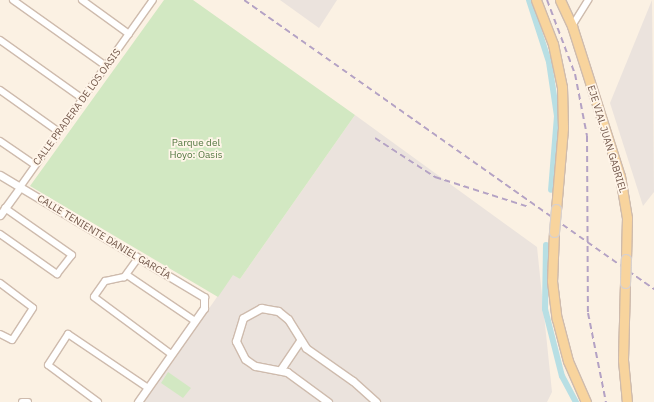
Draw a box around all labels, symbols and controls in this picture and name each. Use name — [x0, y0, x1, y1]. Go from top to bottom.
street label: CALLE PRADERA DE LOS OASIS — [31, 46, 123, 168]
street label: EJE VIAL JUAN GABRIEL — [585, 84, 629, 194]
park label: Parque del Hoyo: Oasis — [169, 136, 223, 160]
street label: CALLE TENIENTE DANIEL GARCÍA — [35, 192, 173, 282]

